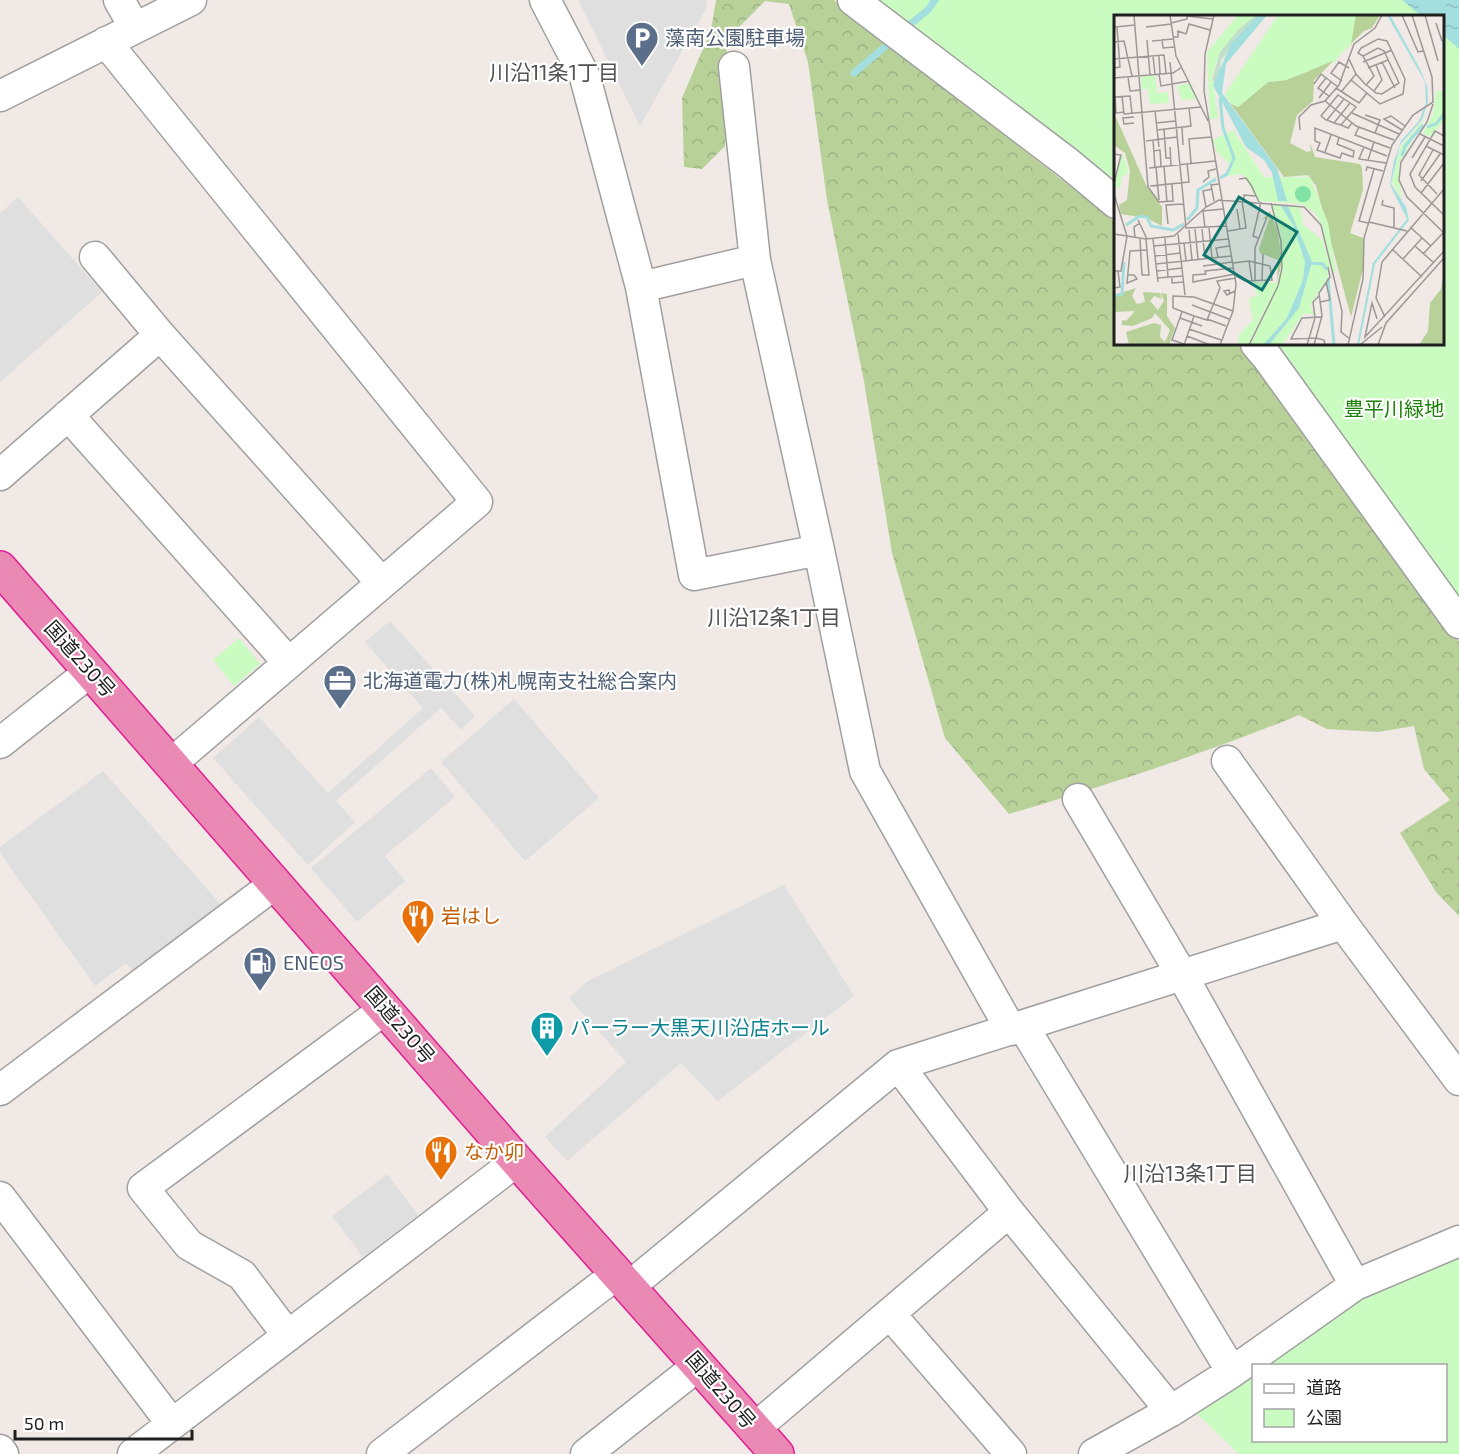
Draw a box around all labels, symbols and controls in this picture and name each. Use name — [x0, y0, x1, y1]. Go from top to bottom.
inset map — [1114, 15, 1444, 345]
parking icon: 藻南公園駐車場 — [624, 20, 660, 67]
place label: 藻南公園駐車場 — [665, 25, 805, 49]
district label: 川沿11条1丁目 — [489, 59, 619, 84]
park label: 豊平川緑地 — [1344, 396, 1444, 420]
district label: 川沿12条1丁目 — [707, 604, 841, 629]
street label: 国道230号 — [40, 615, 121, 701]
office icon: 北海道電力(株)札幌南支社総合案内 — [322, 663, 358, 710]
place label: 北海道電力(株)札幌南支社総合案内 — [363, 668, 677, 692]
restaurant icon: 岩はし — [400, 898, 436, 945]
place label: 岩はし — [441, 903, 501, 927]
fuel station icon: ENEOS — [242, 945, 278, 992]
place label: ENEOS — [283, 950, 344, 974]
street label: 国道230号 — [361, 981, 441, 1068]
building icon: パーラー大黒天川沿店ホール — [529, 1010, 565, 1057]
place label: パーラー大黒天川沿店ホール — [570, 1015, 830, 1039]
restaurant icon: なか卯 — [423, 1134, 459, 1181]
place label: なか卯 — [464, 1139, 524, 1163]
district label: 川沿13条1丁目 — [1123, 1160, 1257, 1185]
street label: 国道230号 — [682, 1346, 762, 1433]
legend — [1252, 1364, 1447, 1442]
text: 道路 — [1306, 1376, 1342, 1398]
scale bar — [15, 1403, 192, 1441]
text: 公園 — [1306, 1406, 1342, 1428]
text: 50 m — [24, 1412, 64, 1434]

